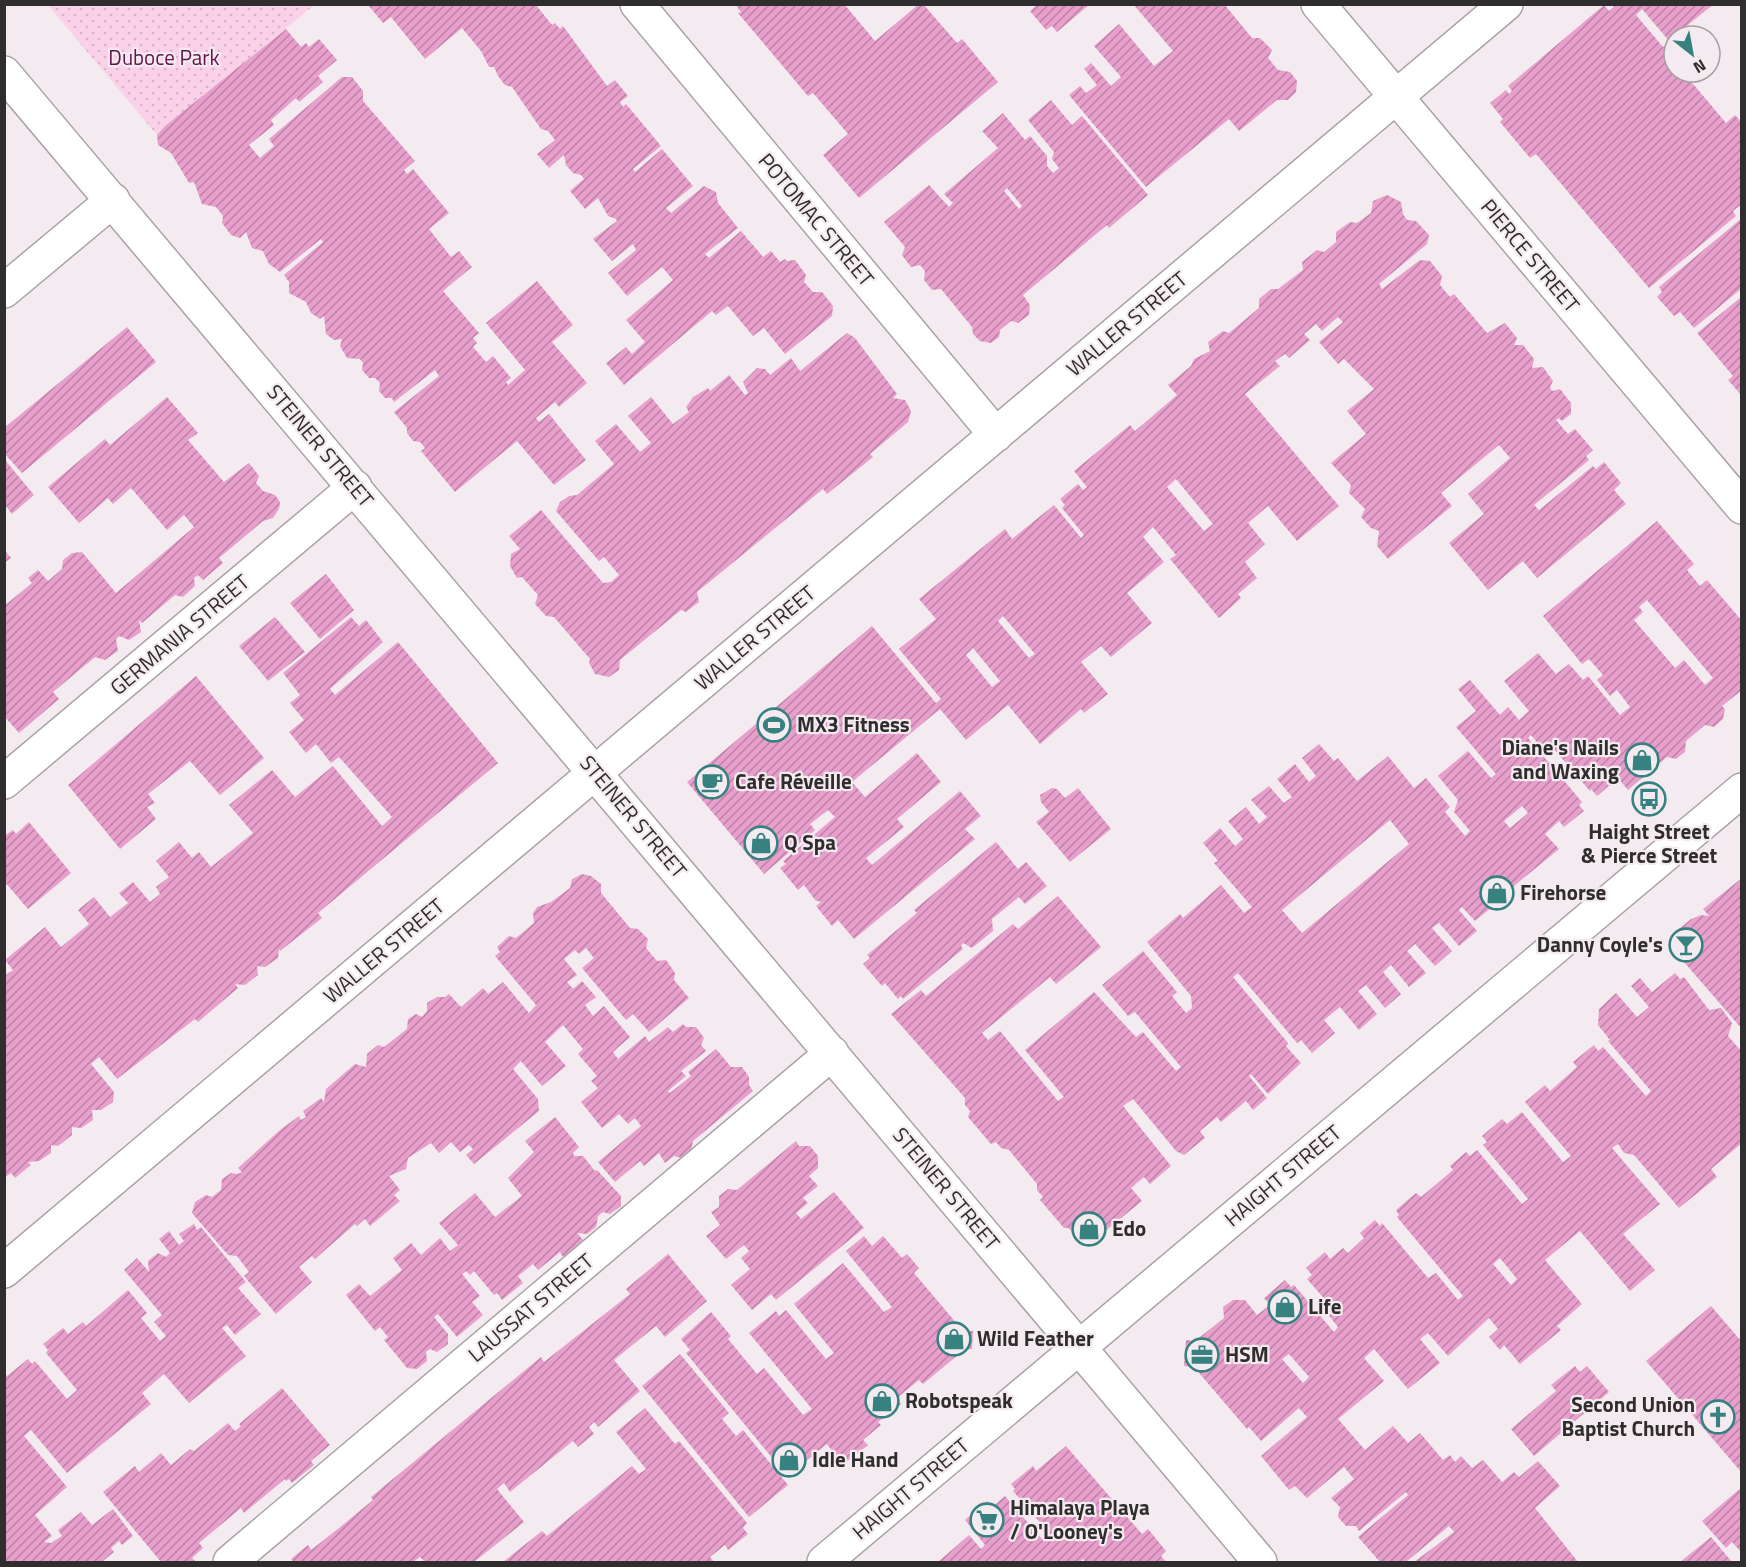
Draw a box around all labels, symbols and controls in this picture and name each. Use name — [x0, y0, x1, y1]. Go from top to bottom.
north arrow — [1662, 24, 1722, 84]
park label: Duboce Park — [108, 41, 220, 73]
text: N — [1689, 54, 1711, 80]
street label: POTOMAC STREET — [751, 146, 882, 293]
street label: PIERCE STREET — [1474, 192, 1588, 319]
street label: WALLER STREET — [1059, 263, 1194, 384]
street label: STEINER STREET — [260, 377, 382, 514]
street label: GERMANIA STREET — [103, 566, 256, 702]
street label: WALLER STREET — [687, 577, 822, 698]
sports icon: MX3 Fitness — [756, 707, 792, 743]
place label: MX3 Fitness — [797, 708, 910, 740]
place label: Diane's Nails and Waxing — [1501, 731, 1619, 787]
shop icon: Diane's Nails and Waxing — [1624, 742, 1660, 778]
street label: STEINER STREET — [573, 748, 695, 885]
cafe icon: Cafe Réveille — [694, 764, 730, 800]
place label: Cafe Réveille — [735, 765, 852, 797]
bus stop icon: Haight Street & Pierce Street — [1631, 781, 1667, 817]
place label: Haight Street & Pierce Street — [1581, 815, 1717, 871]
shop icon: Q Spa — [743, 825, 779, 861]
place label: Q Spa — [784, 826, 836, 858]
shop icon: Firehorse — [1479, 875, 1515, 911]
place label: Firehorse — [1520, 876, 1606, 908]
street label: WALLER STREET — [316, 890, 451, 1011]
bar icon: Danny Coyle's — [1668, 927, 1704, 963]
place label: Danny Coyle's — [1537, 928, 1663, 960]
street label: HAIGHT STREET — [1217, 1117, 1348, 1234]
street label: STEINER STREET — [886, 1120, 1008, 1257]
shop icon: Edo — [1071, 1211, 1107, 1247]
place label: Edo — [1112, 1212, 1146, 1244]
street label: LAUSSAT STREET — [461, 1245, 600, 1369]
shop icon: Life — [1267, 1289, 1303, 1325]
place label: Life — [1308, 1290, 1341, 1322]
shop icon: Wild Feather — [936, 1321, 972, 1357]
place label: Wild Feather — [977, 1322, 1094, 1354]
office icon: HSM — [1184, 1337, 1220, 1373]
place label: HSM — [1225, 1338, 1269, 1370]
shop icon: Robotspeak — [864, 1383, 900, 1419]
place label: Robotspeak — [905, 1384, 1013, 1416]
place label: Second Union Baptist Church — [1561, 1388, 1695, 1444]
church icon: Second Union Baptist Church — [1700, 1399, 1736, 1435]
street label: HAIGHT STREET — [845, 1430, 976, 1547]
shop icon: Idle Hand — [771, 1442, 807, 1478]
place label: Idle Hand — [812, 1443, 899, 1475]
place label: Himalaya Playa / O'Looney's — [1010, 1491, 1150, 1547]
supermarket icon: Himalaya Playa / O'Looney's — [969, 1502, 1005, 1538]

